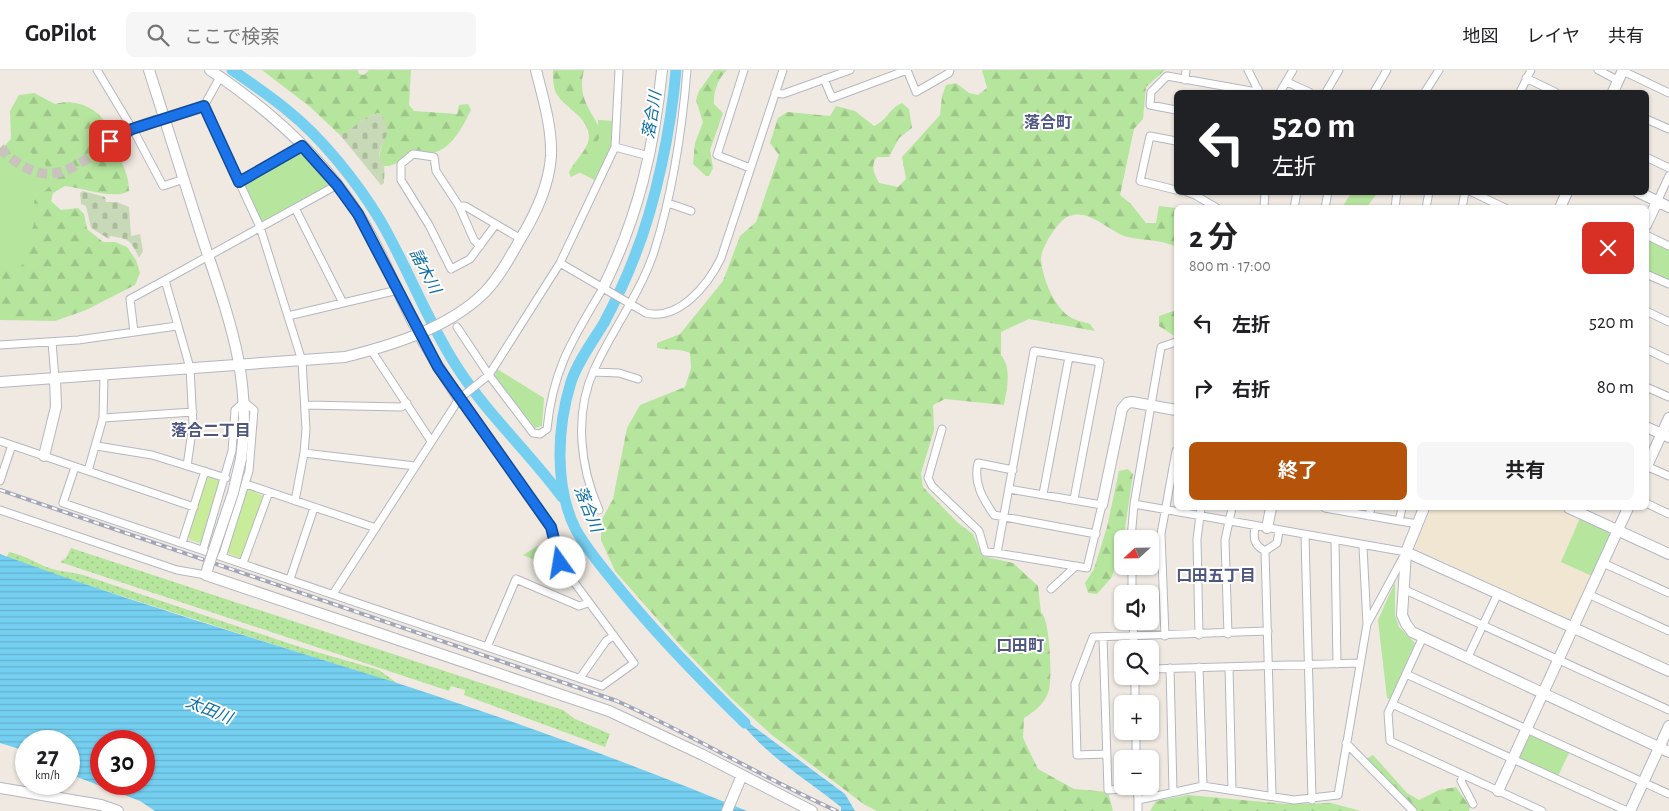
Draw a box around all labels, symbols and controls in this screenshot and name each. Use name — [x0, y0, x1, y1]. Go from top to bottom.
search box — [126, 12, 476, 57]
icon: search — [144, 21, 172, 49]
text: GoPilot — [25, 22, 96, 46]
text: ここで検索 — [184, 28, 279, 47]
text: 地図 — [1463, 28, 1499, 46]
text: レイヤ — [1527, 28, 1580, 46]
text: 共有 — [1608, 28, 1644, 46]
water label: 落合川 — [639, 88, 664, 140]
text: 520 m — [1272, 109, 1355, 144]
icon: left — [1189, 110, 1254, 175]
district label: 落合町 — [1024, 114, 1072, 131]
pin — [89, 120, 131, 162]
icon: arrive — [96, 127, 124, 155]
text: 左折 — [1272, 156, 1316, 178]
button: close — [1582, 222, 1634, 274]
text: 2 分 — [1189, 223, 1238, 253]
water label: 諸木川 — [407, 246, 445, 298]
text: 800 m · 17:00 — [1189, 258, 1271, 274]
icon: left — [1189, 309, 1217, 337]
text: 520 m — [1589, 313, 1634, 332]
text: 左折 — [1232, 316, 1270, 335]
icon: right — [1189, 374, 1217, 402]
text: 80 m — [1597, 378, 1634, 397]
text: 右折 — [1232, 381, 1270, 400]
district label: 落合二丁目 — [171, 422, 251, 439]
button: 終了 — [1189, 442, 1407, 500]
button: 共有 — [1417, 442, 1634, 500]
water label: 落合川 — [572, 483, 606, 536]
north arrow — [1114, 530, 1159, 575]
map controls — [1114, 530, 1159, 795]
position arrow — [533, 536, 585, 588]
district label: 口田五丁目 — [1176, 568, 1256, 584]
button: sound — [1114, 585, 1159, 630]
district label: 口田町 — [996, 638, 1044, 654]
button: search — [1114, 640, 1159, 685]
water label: 太田川 — [184, 693, 236, 727]
button: + — [1114, 695, 1159, 740]
speed limit sign: 30 — [90, 730, 155, 795]
text: 27 — [36, 744, 59, 769]
button: − — [1114, 750, 1159, 795]
text: km/h — [35, 769, 60, 781]

